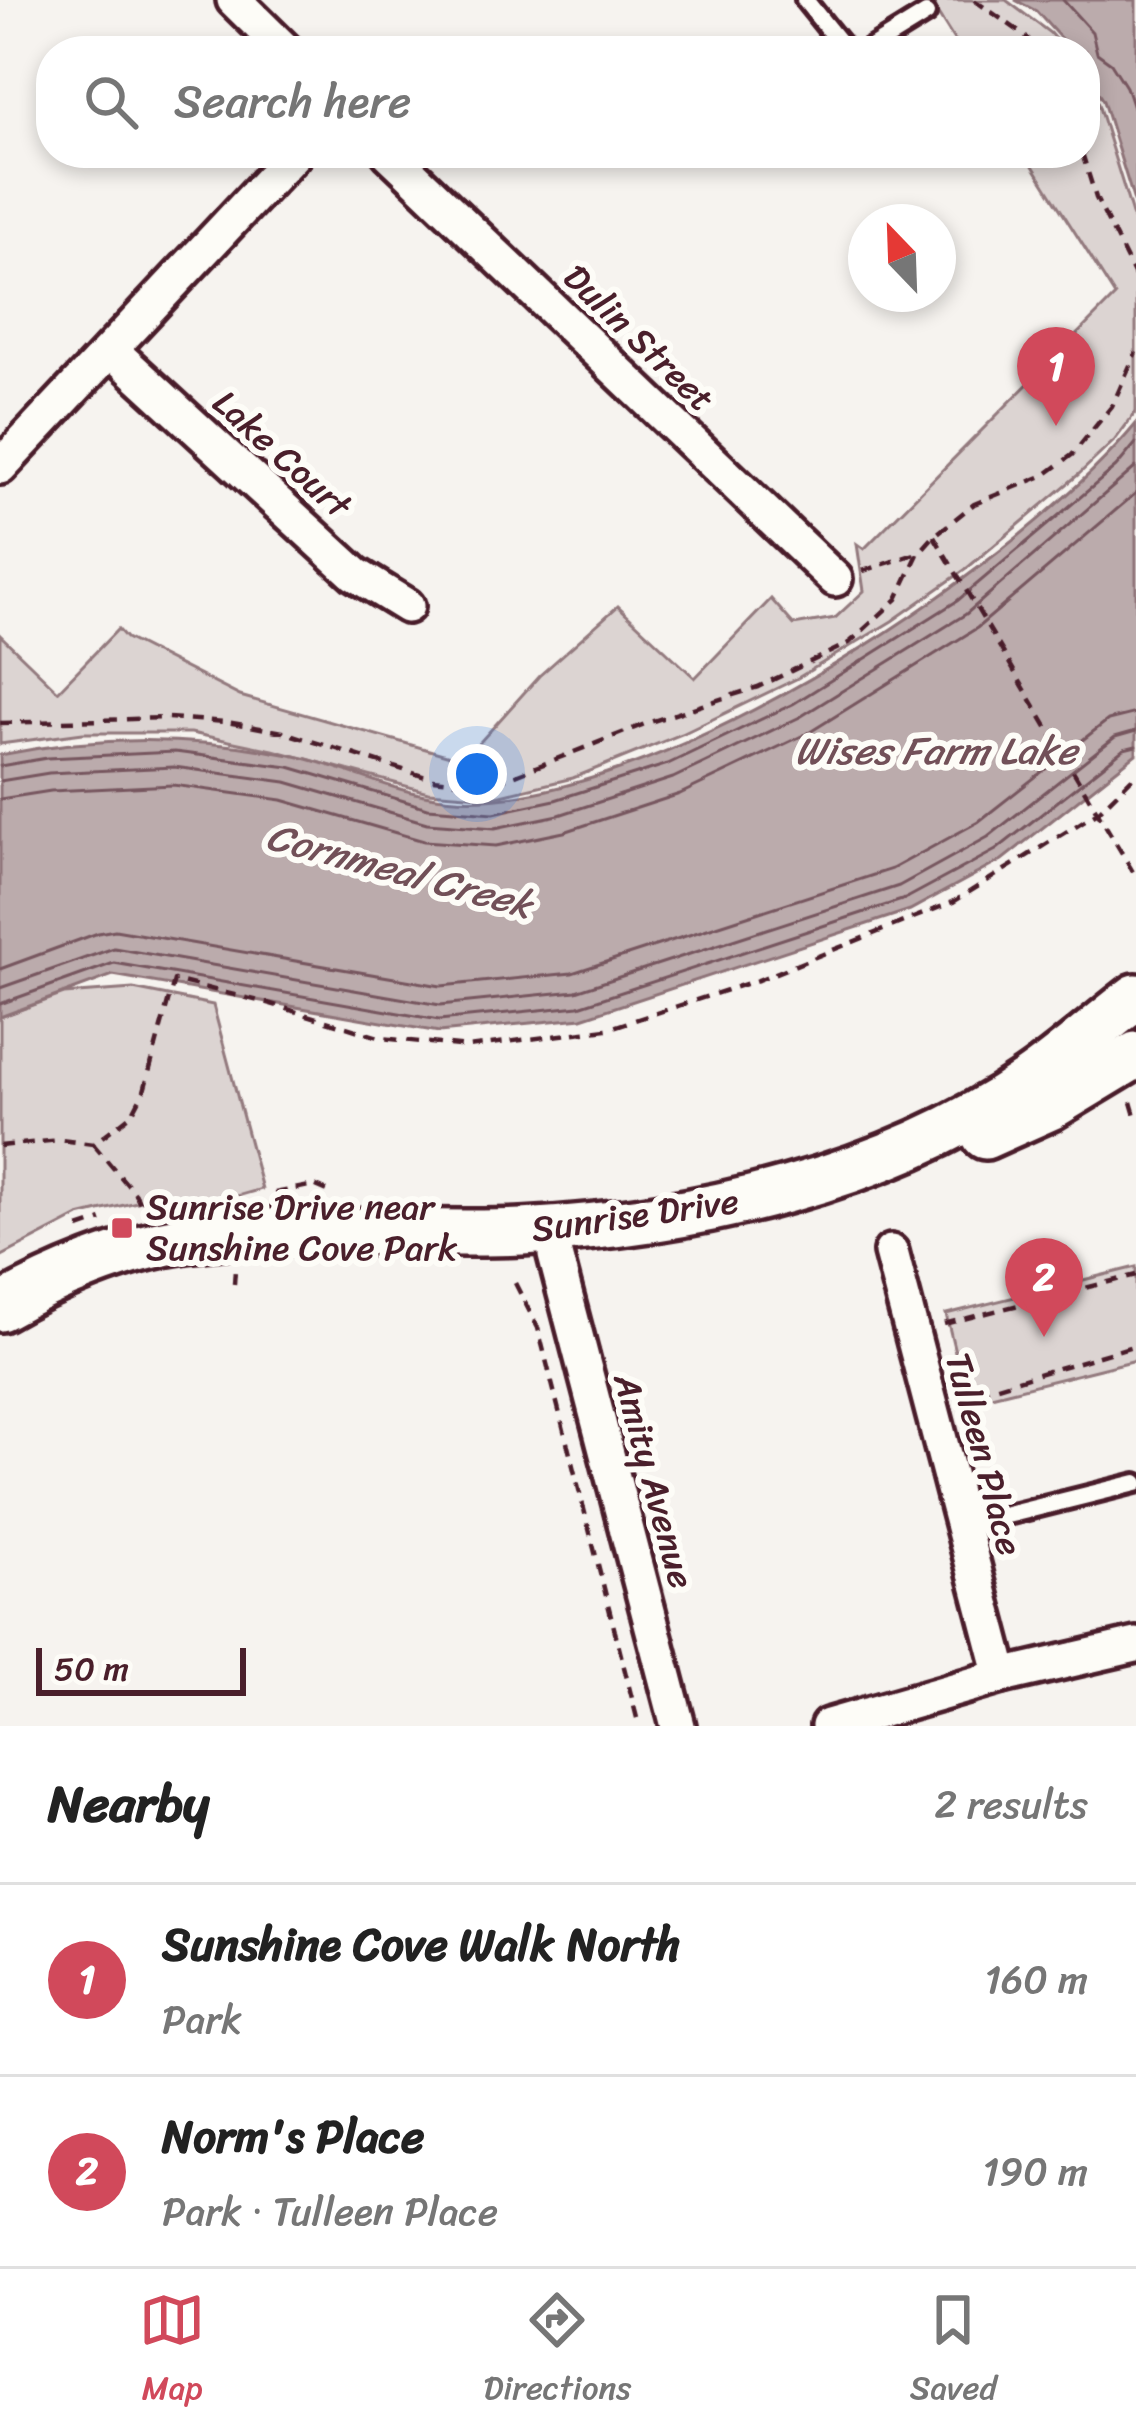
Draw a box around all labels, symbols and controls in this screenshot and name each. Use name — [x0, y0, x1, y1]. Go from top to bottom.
search box — [36, 36, 1100, 168]
text: Search here — [174, 62, 411, 142]
icon: search — [78, 69, 144, 135]
north arrow — [848, 204, 956, 312]
street label: Dulin Street — [547, 248, 731, 428]
pin: 1 — [1017, 327, 1095, 426]
street label: Lake Court — [197, 373, 368, 536]
water label: Wises Farm Lake — [795, 716, 1081, 785]
your location — [447, 744, 507, 804]
water label: Cornmeal Creek — [259, 801, 543, 939]
street label: Sunrise Drive — [527, 1169, 743, 1261]
place label: Sunrise Drive near Sunshine Cove Park — [146, 1175, 458, 1280]
marker: Sunrise Drive near Sunshine Cove Park — [109, 1215, 135, 1241]
pin: 2 — [1005, 1238, 1083, 1337]
street label: Tulleen Place — [926, 1345, 1042, 1563]
street label: Amity Avenue — [594, 1365, 713, 1596]
text: 50 m — [54, 1640, 129, 1698]
scale bar — [36, 1642, 246, 1695]
text: Nearby — [48, 1759, 209, 1849]
text: 2 results — [934, 1770, 1088, 1839]
text: Sunshine Cove Walk North — [162, 1905, 681, 1985]
text: 1 — [79, 1945, 95, 2014]
text: 160 m — [984, 1945, 1088, 2014]
text: Park — [162, 1985, 242, 2054]
text: Norm's Place — [162, 2097, 424, 2177]
text: 2 — [76, 2137, 98, 2206]
text: 190 m — [983, 2137, 1088, 2206]
text: Park · Tulleen Place — [162, 2177, 498, 2246]
tab: Map — [139, 2287, 205, 2417]
tab: Directions — [484, 2287, 631, 2417]
tab: Saved — [910, 2287, 997, 2417]

